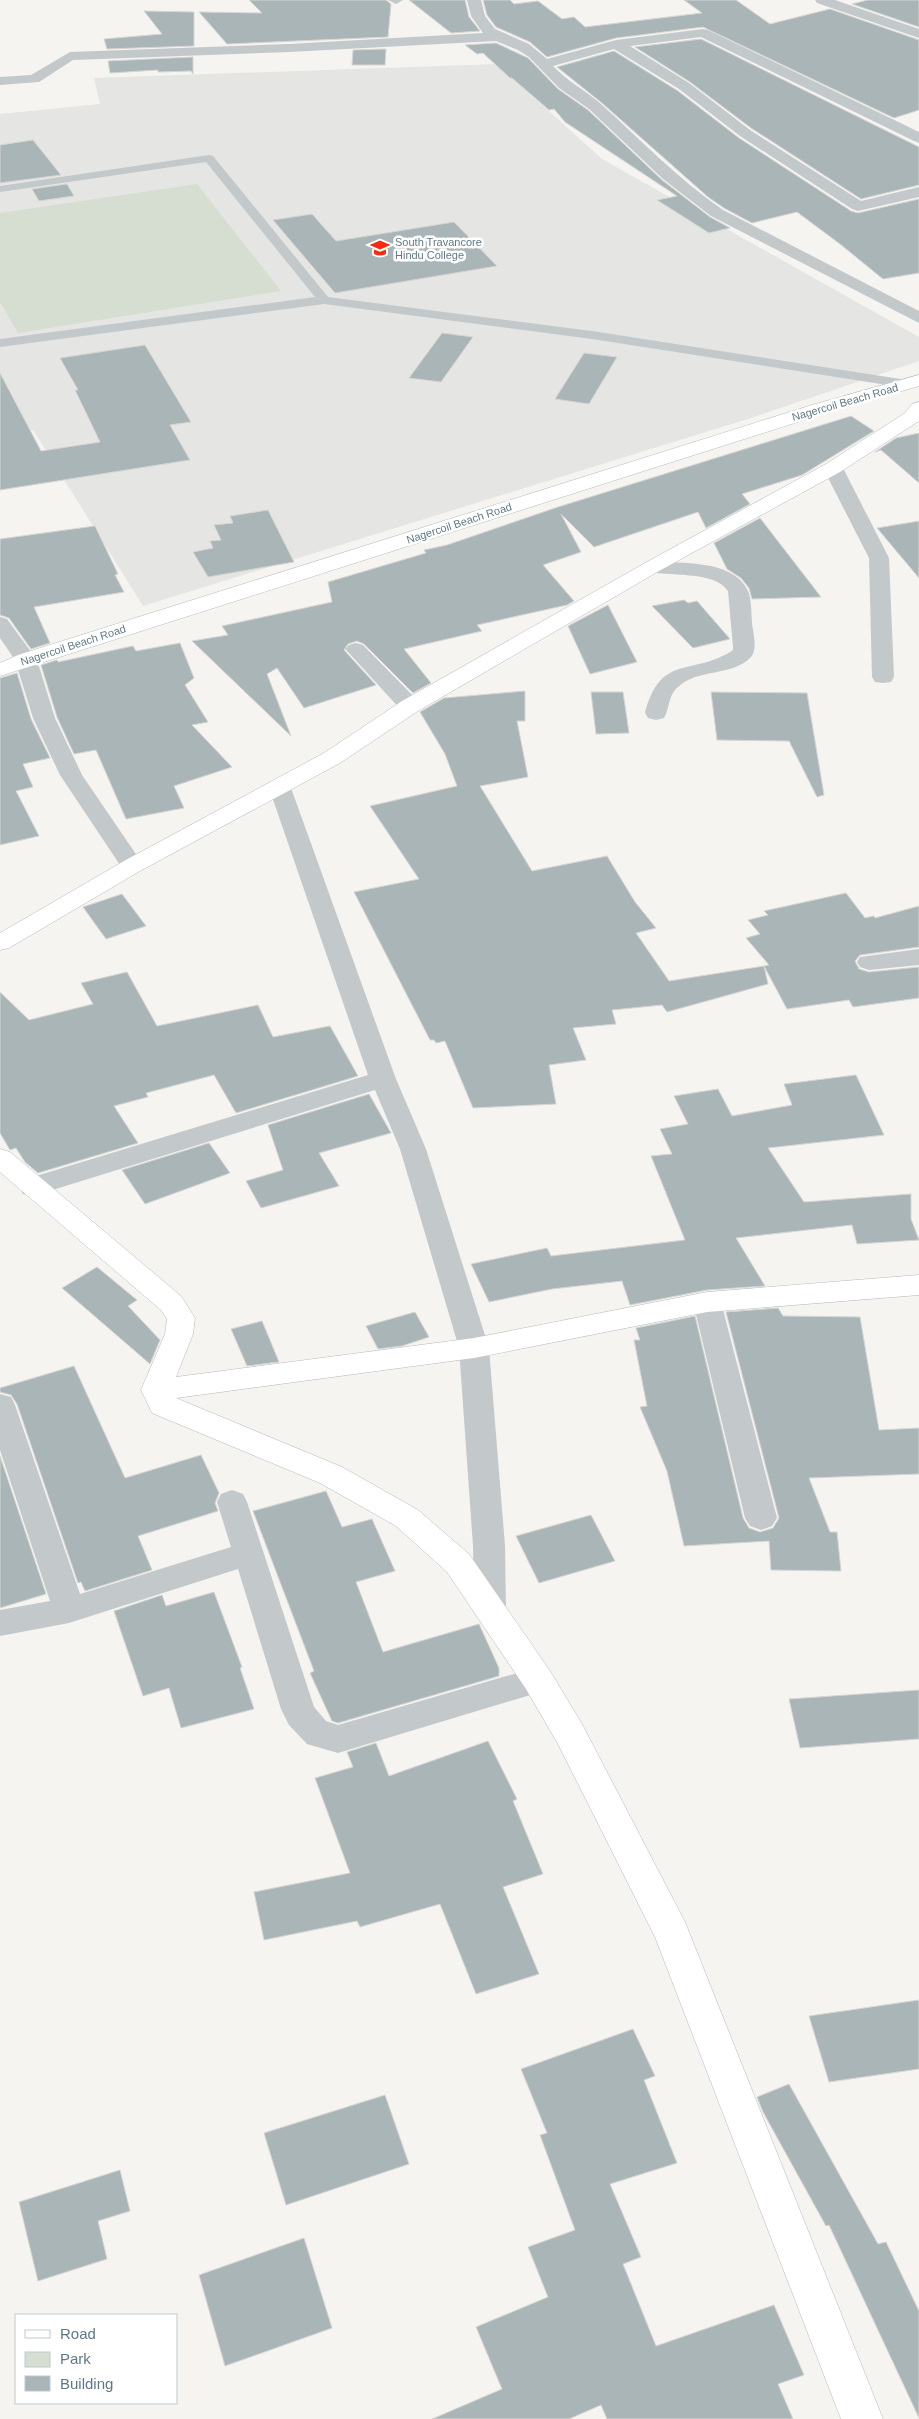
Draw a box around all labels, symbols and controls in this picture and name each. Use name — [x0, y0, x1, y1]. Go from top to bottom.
place label: South Travancore Hindu College — [395, 236, 482, 261]
school or university icon: South Travancore Hindu College — [369, 237, 391, 259]
street label: Nagercoil Beach Road — [790, 381, 900, 423]
street label: Nagercoil Beach Road — [405, 500, 513, 546]
street label: Nagercoil Beach Road — [19, 622, 127, 668]
legend — [15, 2314, 178, 2404]
text: Road — [60, 2325, 96, 2342]
text: Park — [60, 2350, 91, 2367]
text: Building — [60, 2375, 113, 2392]

